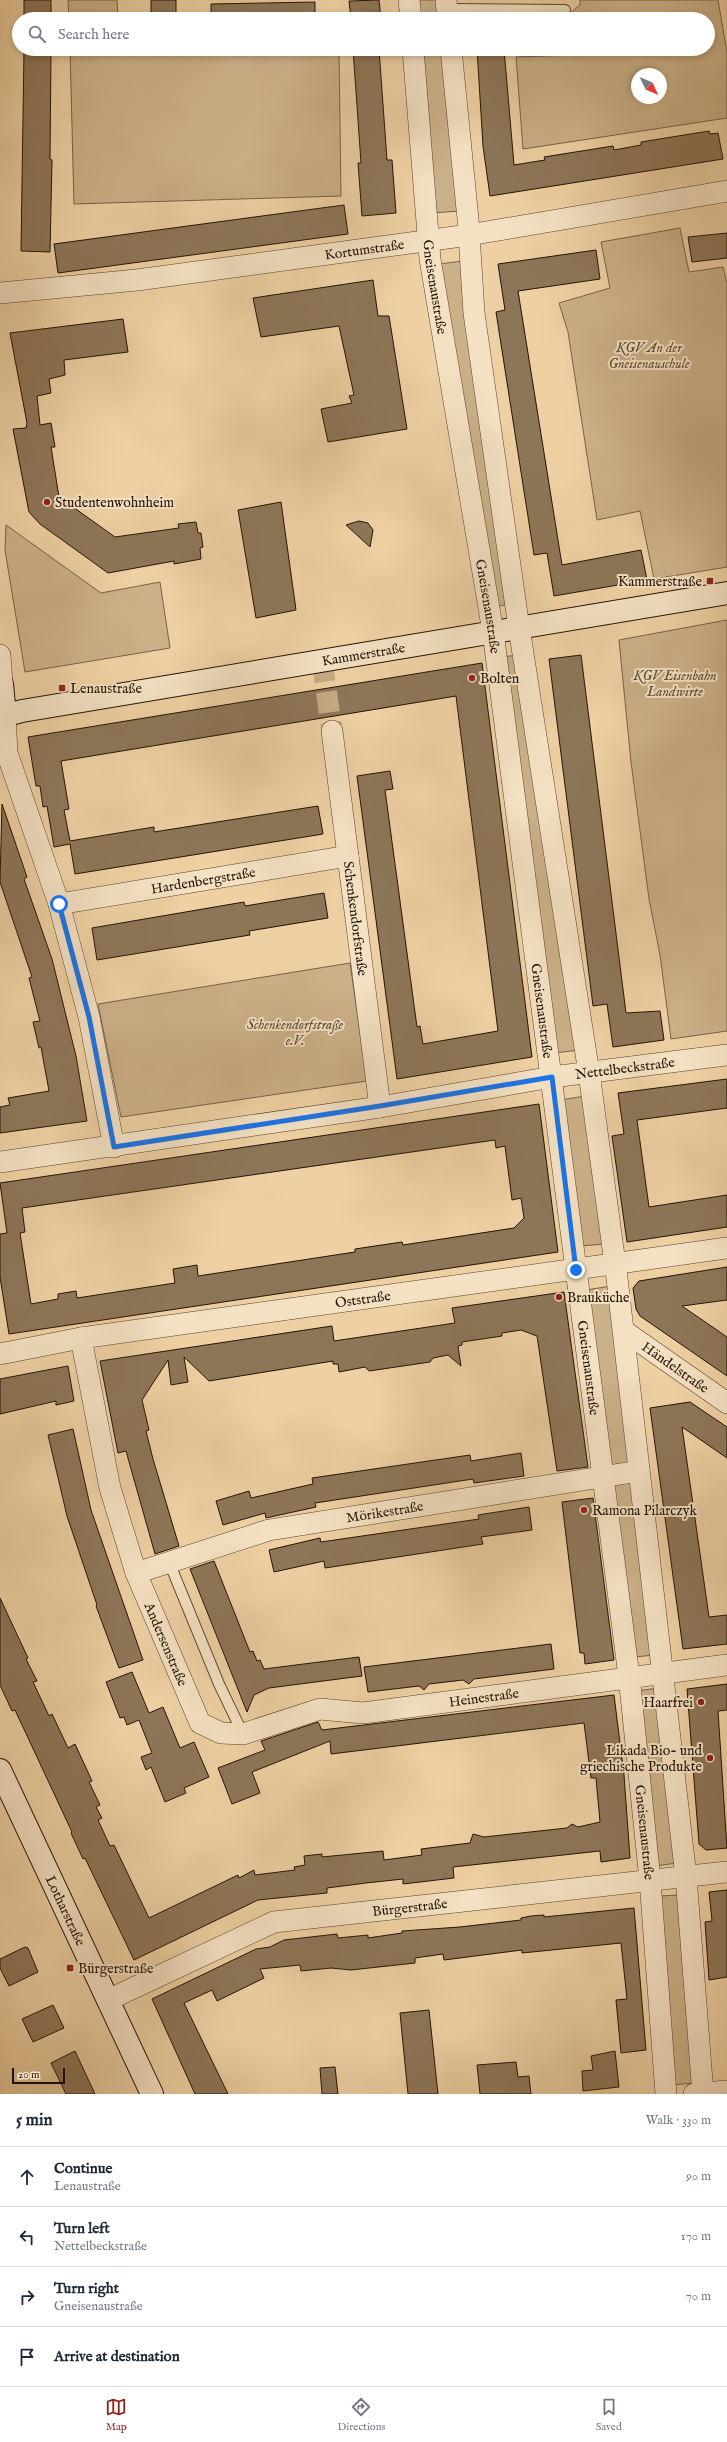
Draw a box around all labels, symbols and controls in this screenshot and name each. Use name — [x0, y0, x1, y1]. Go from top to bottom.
search box — [12, 12, 715, 56]
icon: search — [26, 23, 48, 45]
text: Search here — [58, 25, 129, 44]
north arrow — [631, 68, 667, 104]
street label: Kortumstraße — [323, 236, 406, 264]
street label: Gneisenaustraße — [418, 239, 451, 336]
park label: KGV An der Gneisenauschule — [608, 339, 690, 373]
place label: Studentenwohnheim — [55, 494, 174, 512]
marker: Studentenwohnheim — [42, 497, 52, 507]
street label: Gneisenaustraße — [471, 558, 504, 655]
place label: Kammerstraße — [618, 573, 703, 591]
marker: Kammerstraße — [705, 576, 715, 586]
street label: Kammerstraße — [321, 639, 407, 671]
park label: KGV Eisenbahn Landwirte — [632, 667, 717, 701]
place label: Bolten — [480, 670, 520, 688]
marker: Bolten — [467, 673, 477, 683]
place label: Lenaustraße — [70, 680, 142, 698]
marker: Lenaustraße — [57, 683, 67, 693]
street label: Schenkendorfstraße — [339, 860, 371, 978]
street label: Hardenbergstraße — [150, 863, 257, 899]
route start — [50, 895, 68, 913]
street label: Gneisenaustraße — [526, 962, 557, 1060]
park label: Schenkendorfstraße e.V. — [247, 1016, 343, 1050]
street label: Nettelbeckstraße — [574, 1054, 676, 1084]
route end — [567, 1261, 585, 1279]
street label: Oststraße — [334, 1287, 392, 1313]
place label: Brauküche — [567, 1289, 630, 1307]
marker: Brauküche — [554, 1292, 564, 1302]
street label: Gneisenaustraße — [573, 1319, 603, 1417]
street label: Händelstraße — [638, 1338, 713, 1398]
street label: Mörikestraße — [345, 1497, 425, 1528]
place label: Ramona Pilarczyk — [592, 1502, 697, 1520]
marker: Ramona Pilarczyk — [579, 1505, 589, 1515]
street label: Andersenstraße — [139, 1599, 191, 1690]
street label: Heinestraße — [448, 1684, 521, 1712]
place label: Haarfrei — [643, 1694, 693, 1712]
marker: Haarfrei — [696, 1697, 706, 1707]
place label: Likada Bio- und griechische Produkte — [580, 1742, 703, 1776]
marker: Likada Bio- und griechische Produkte — [705, 1753, 715, 1763]
street label: Gneisenaustraße — [630, 1784, 658, 1881]
street label: Lotharstraße — [41, 1873, 89, 1949]
street label: Bürgerstraße — [371, 1895, 449, 1921]
place label: Bürgerstraße — [78, 1960, 154, 1978]
marker: Bürgerstraße — [65, 1963, 75, 1973]
scale bar — [12, 2066, 65, 2085]
text: 20 m — [18, 2068, 39, 2082]
text: 5 min — [16, 2110, 53, 2131]
text: Walk · 330 m — [646, 2112, 711, 2129]
text: Continue — [54, 2159, 112, 2178]
icon: ahead — [16, 2166, 38, 2188]
text: 90 m — [686, 2168, 711, 2185]
text: Lenaustraße — [54, 2178, 121, 2195]
text: Turn left — [54, 2219, 110, 2238]
icon: left — [16, 2226, 38, 2248]
text: 170 m — [681, 2228, 711, 2245]
text: Nettelbeckstraße — [54, 2238, 147, 2255]
text: Turn right — [54, 2279, 119, 2298]
icon: right — [16, 2286, 38, 2308]
text: 70 m — [686, 2288, 711, 2305]
text: Gneisenaustraße — [54, 2298, 143, 2315]
icon: arrive — [16, 2346, 38, 2368]
text: Arrive at destination — [54, 2347, 180, 2366]
tab: Map — [105, 2396, 127, 2434]
tab: Directions — [338, 2396, 385, 2434]
tab: Saved — [596, 2396, 622, 2434]

